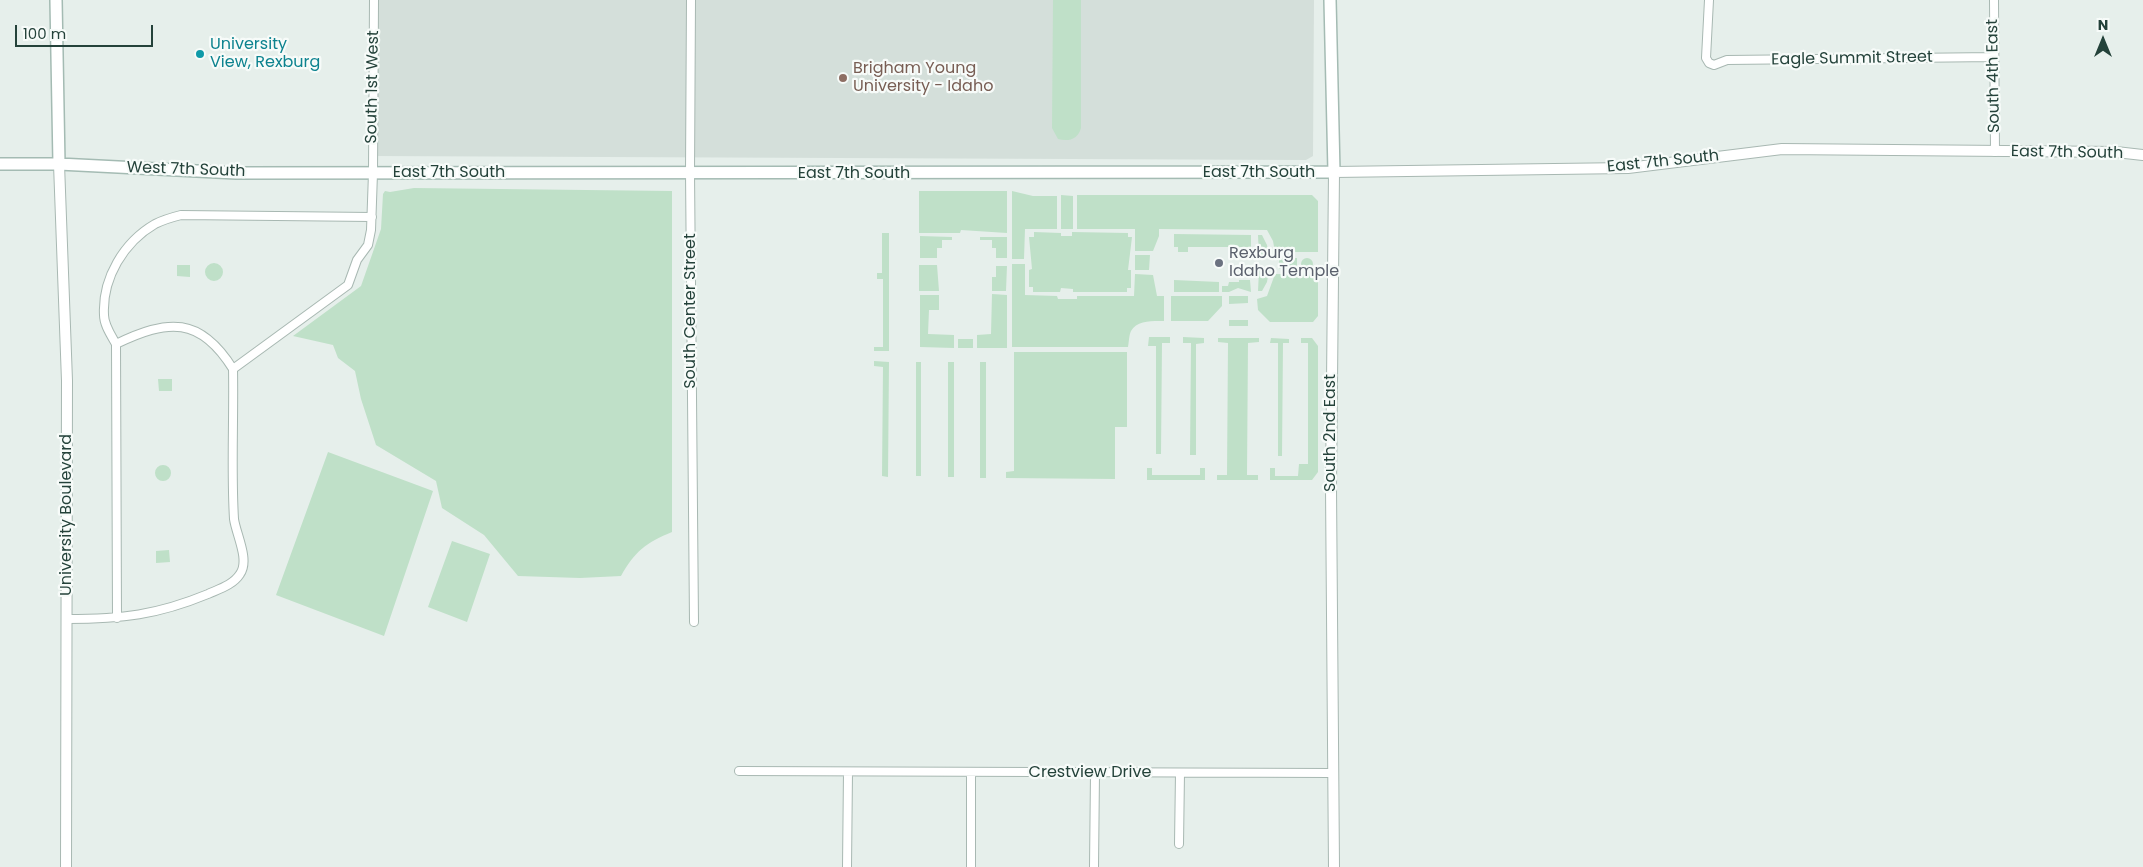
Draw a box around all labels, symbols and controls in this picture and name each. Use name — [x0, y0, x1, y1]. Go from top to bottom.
scale bar — [18, 15, 155, 47]
north arrow — [2078, 15, 2128, 65]
text: N — [2098, 15, 2108, 35]
street label: South 4th East — [1983, 19, 2005, 133]
text: 100 m — [23, 23, 66, 44]
street label: South 1st West — [362, 30, 384, 144]
place label: University View, Rexburg — [210, 35, 320, 73]
marker: University View, Rexburg — [194, 48, 206, 60]
street label: Eagle Summit Street — [1771, 48, 1933, 70]
place label: Brigham Young University - Idaho — [853, 59, 993, 97]
marker: Brigham Young University - Idaho — [837, 72, 849, 84]
street label: East 7th South — [2011, 142, 2123, 164]
street label: East 7th South — [1606, 147, 1720, 177]
street label: West 7th South — [126, 158, 246, 182]
street label: East 7th South — [393, 163, 505, 183]
street label: East 7th South — [1203, 163, 1315, 183]
street label: East 7th South — [798, 164, 910, 184]
street label: South Center Street — [681, 233, 701, 389]
place label: Rexburg Idaho Temple — [1229, 244, 1339, 282]
marker: Rexburg Idaho Temple — [1213, 257, 1225, 269]
street label: South 2nd East — [1321, 374, 1341, 492]
street label: University Boulevard — [57, 434, 77, 596]
street label: Crestview Drive — [1029, 763, 1151, 783]

